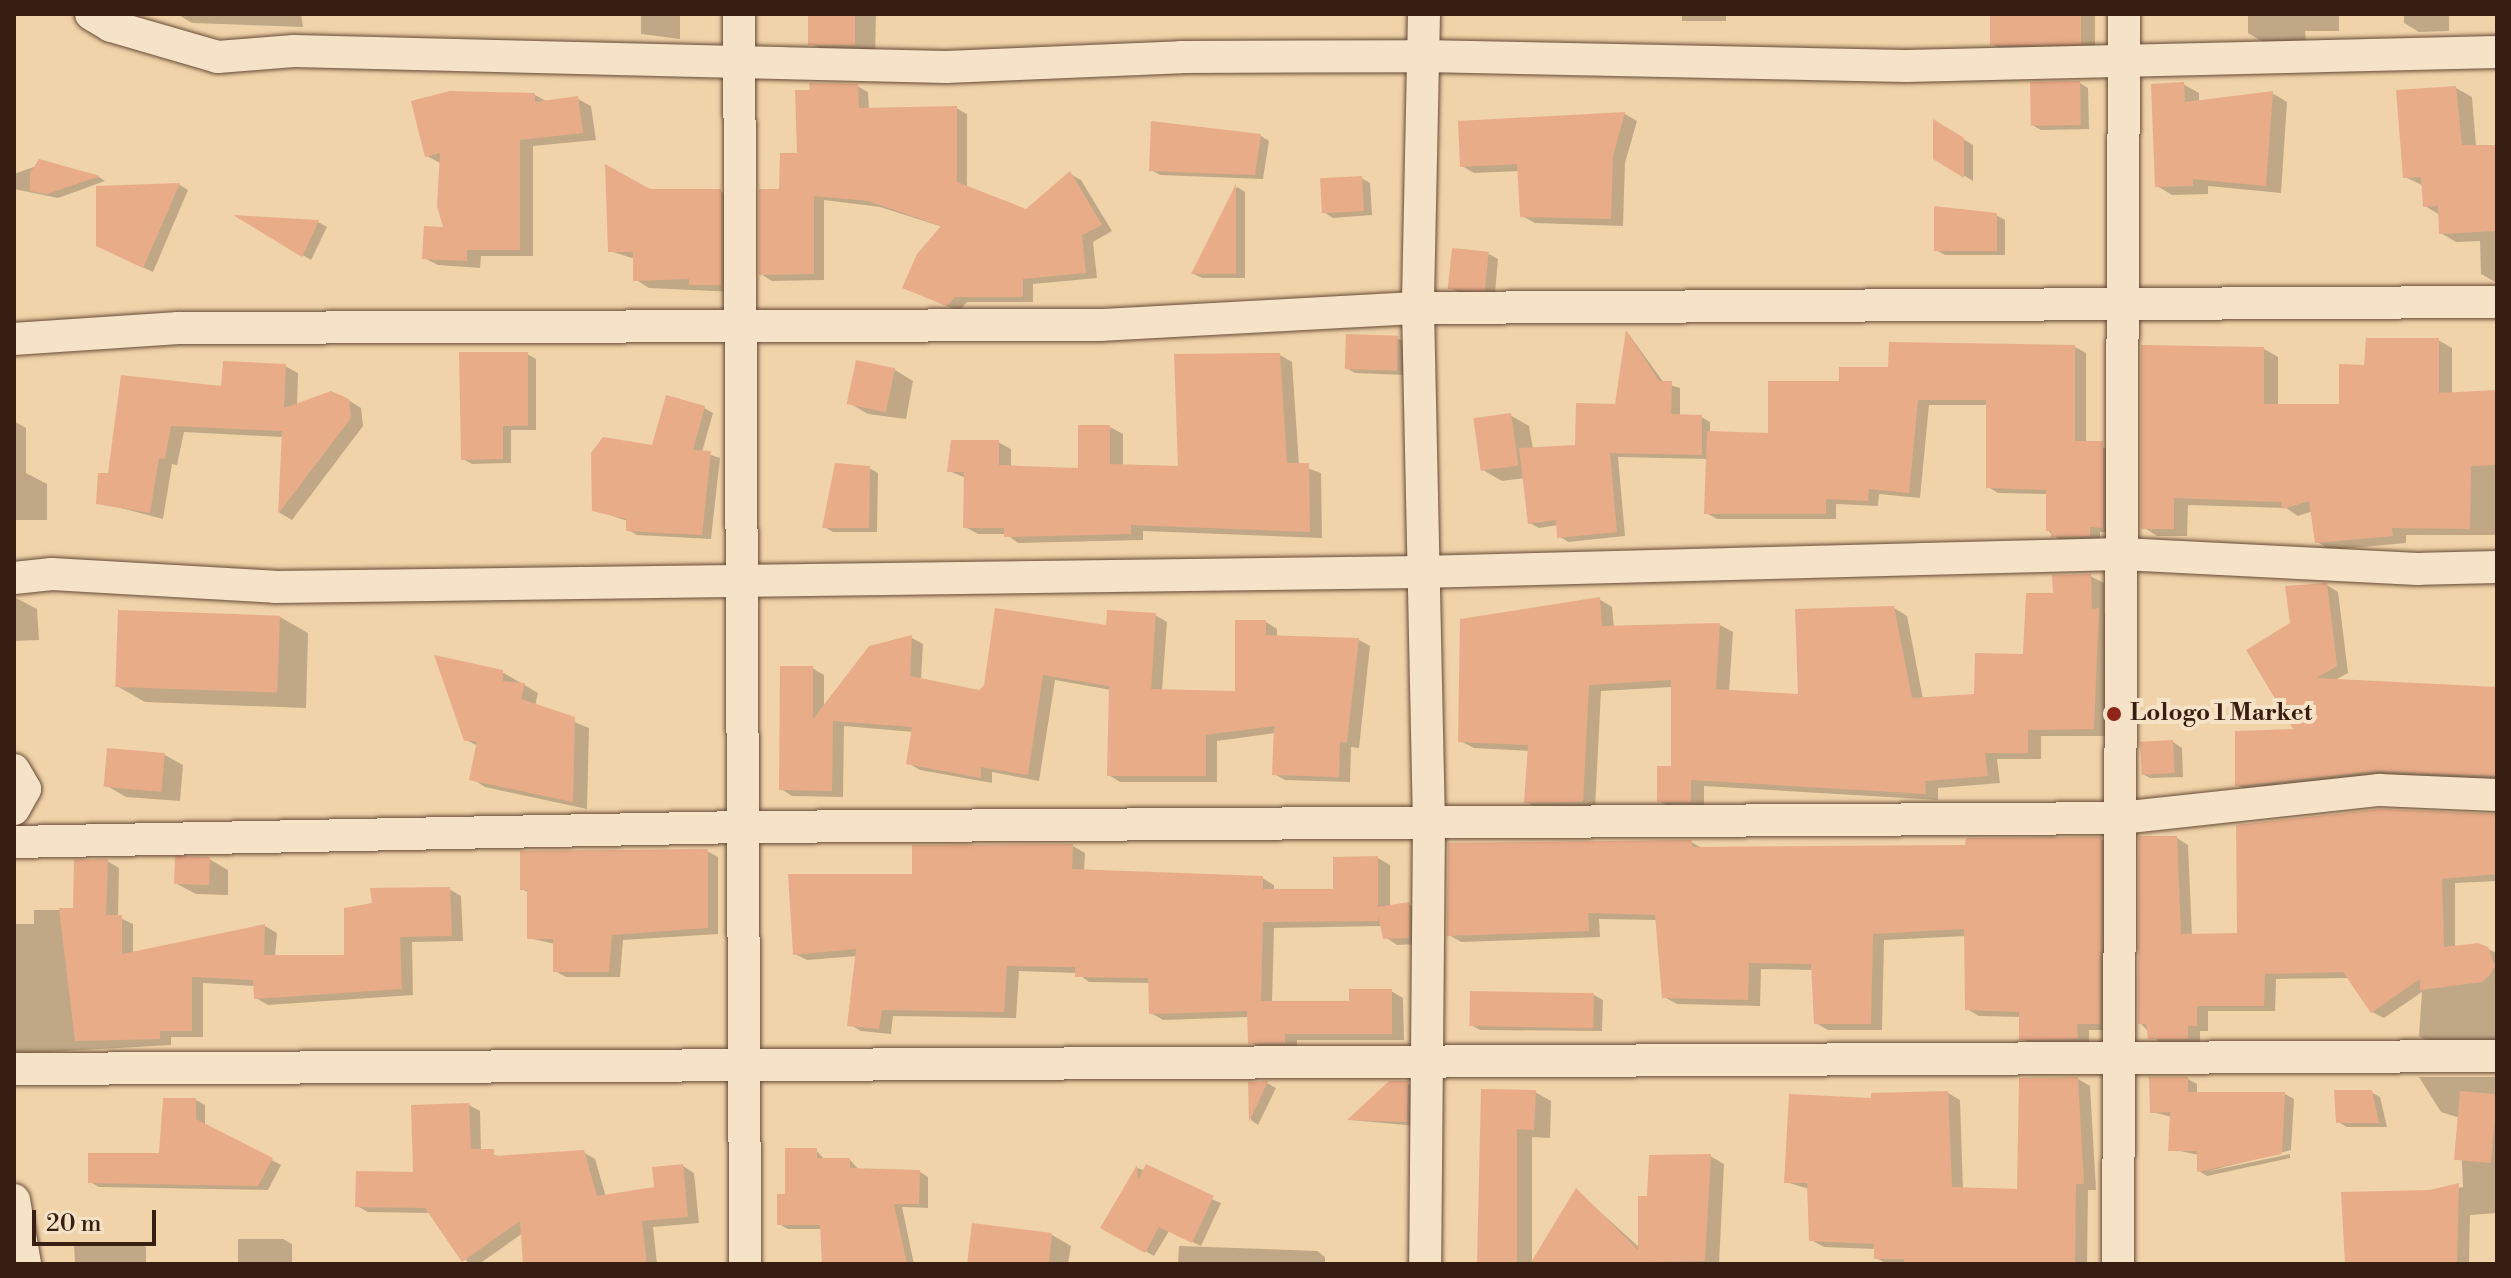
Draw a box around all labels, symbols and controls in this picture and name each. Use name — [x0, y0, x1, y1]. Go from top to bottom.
place label: Lologo 1 Market — [2130, 700, 2312, 728]
marker: Lologo 1 Market — [2105, 705, 2123, 723]
scale bar — [36, 1194, 160, 1244]
text: 20 m — [46, 1209, 102, 1239]

